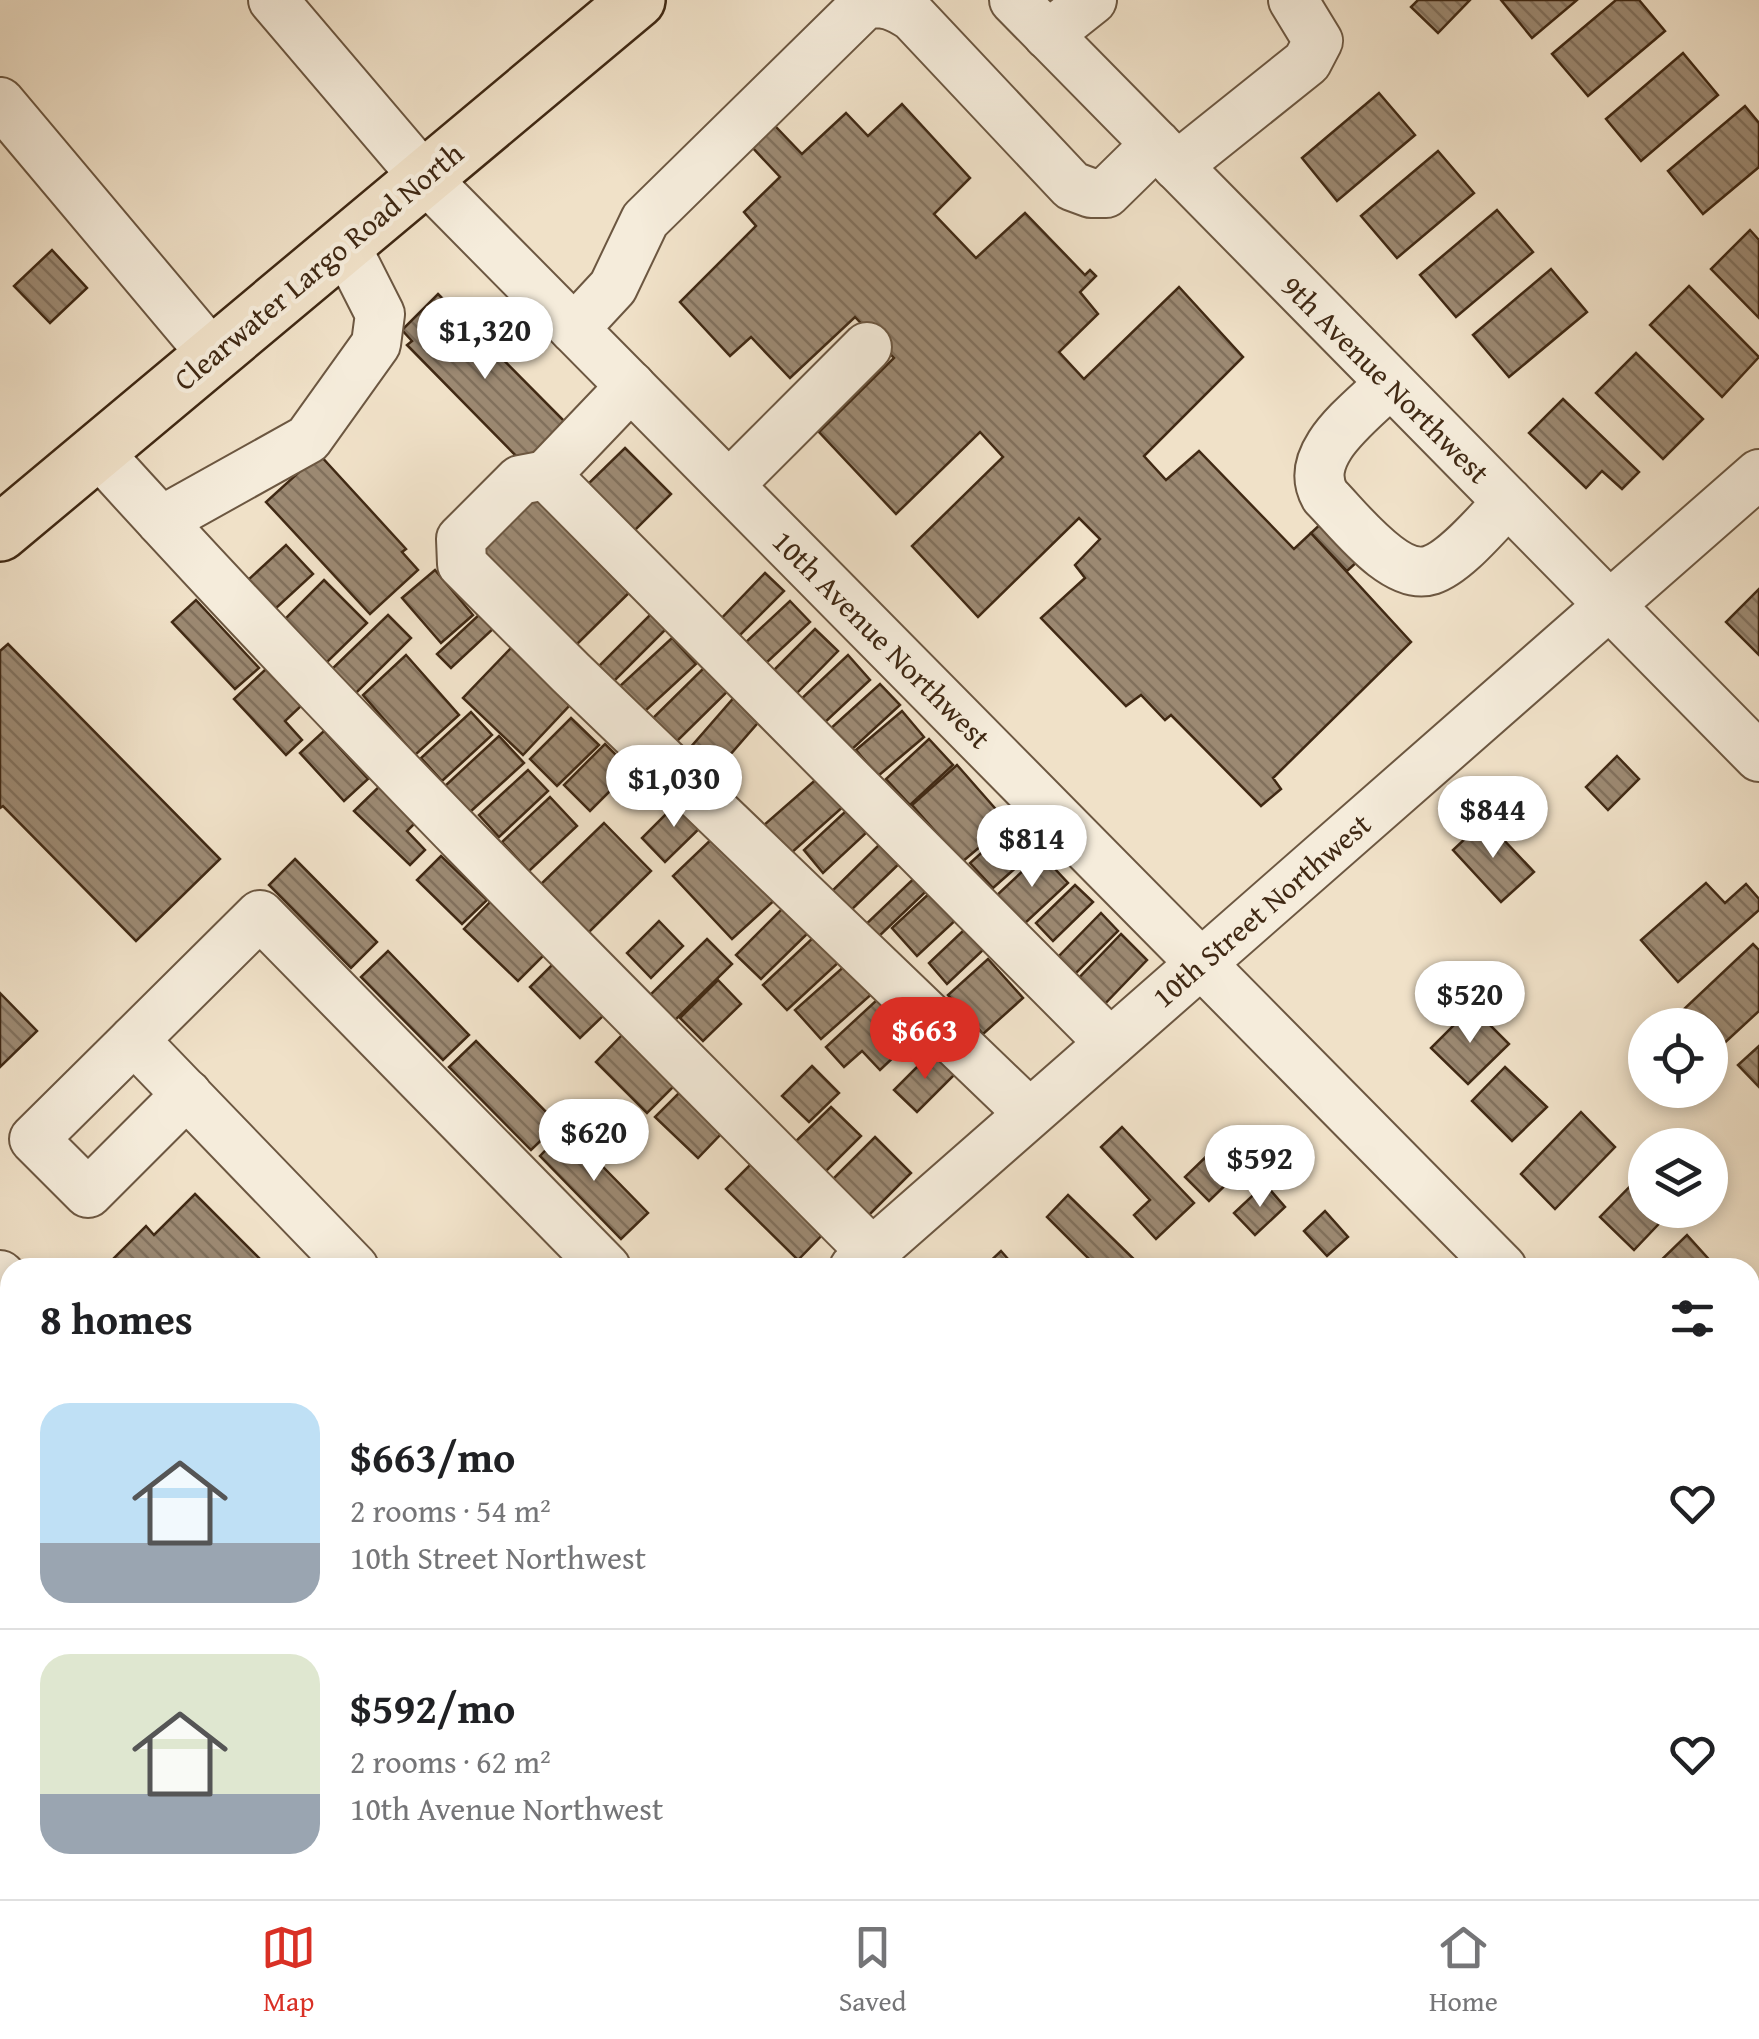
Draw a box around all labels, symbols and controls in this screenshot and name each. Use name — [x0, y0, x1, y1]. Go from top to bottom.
street label: Clearwater Largo Road North — [164, 131, 472, 401]
street label: 9th Avenue Northwest — [1272, 265, 1501, 494]
pin: $1,320 — [404, 297, 566, 382]
text: $1,320 — [439, 306, 531, 353]
street label: 10th Avenue Northwest — [763, 520, 1002, 759]
pin: $1,030 — [593, 745, 755, 830]
text: $1,030 — [628, 754, 720, 801]
pin: $844 — [1434, 776, 1552, 861]
text: $844 — [1460, 785, 1526, 832]
street label: 10th Street Northwest — [1142, 802, 1380, 1018]
pin: $814 — [973, 805, 1091, 890]
text: $814 — [999, 814, 1065, 861]
pin: $520 — [1411, 961, 1529, 1046]
text: $520 — [1437, 970, 1503, 1017]
pin: $663 — [866, 997, 984, 1082]
text: $663 — [892, 1006, 958, 1053]
map controls — [1628, 1008, 1728, 1228]
button: locate — [1628, 1008, 1728, 1108]
pin: $620 — [535, 1099, 653, 1184]
text: $620 — [561, 1108, 627, 1155]
pin: $592 — [1201, 1125, 1319, 1210]
button: layers — [1628, 1128, 1728, 1228]
text: $592 — [1227, 1134, 1293, 1181]
text: 8 homes — [40, 1288, 193, 1349]
icon: filters — [1665, 1291, 1720, 1346]
text: $663/mo — [350, 1426, 515, 1487]
icon: home — [120, 1443, 240, 1563]
icon: heart — [1665, 1476, 1720, 1531]
text: 2 rooms · 54 m² — [350, 1487, 551, 1534]
text: 10th Street Northwest — [350, 1534, 646, 1581]
text: $592/mo — [350, 1677, 515, 1738]
icon: home — [120, 1694, 240, 1814]
icon: heart — [1665, 1727, 1720, 1782]
text: 2 rooms · 62 m² — [350, 1738, 551, 1785]
text: 10th Avenue Northwest — [350, 1785, 663, 1832]
tab: Map — [261, 1920, 316, 2021]
tab: Saved — [839, 1920, 906, 2021]
tab: Home — [1429, 1920, 1498, 2021]

